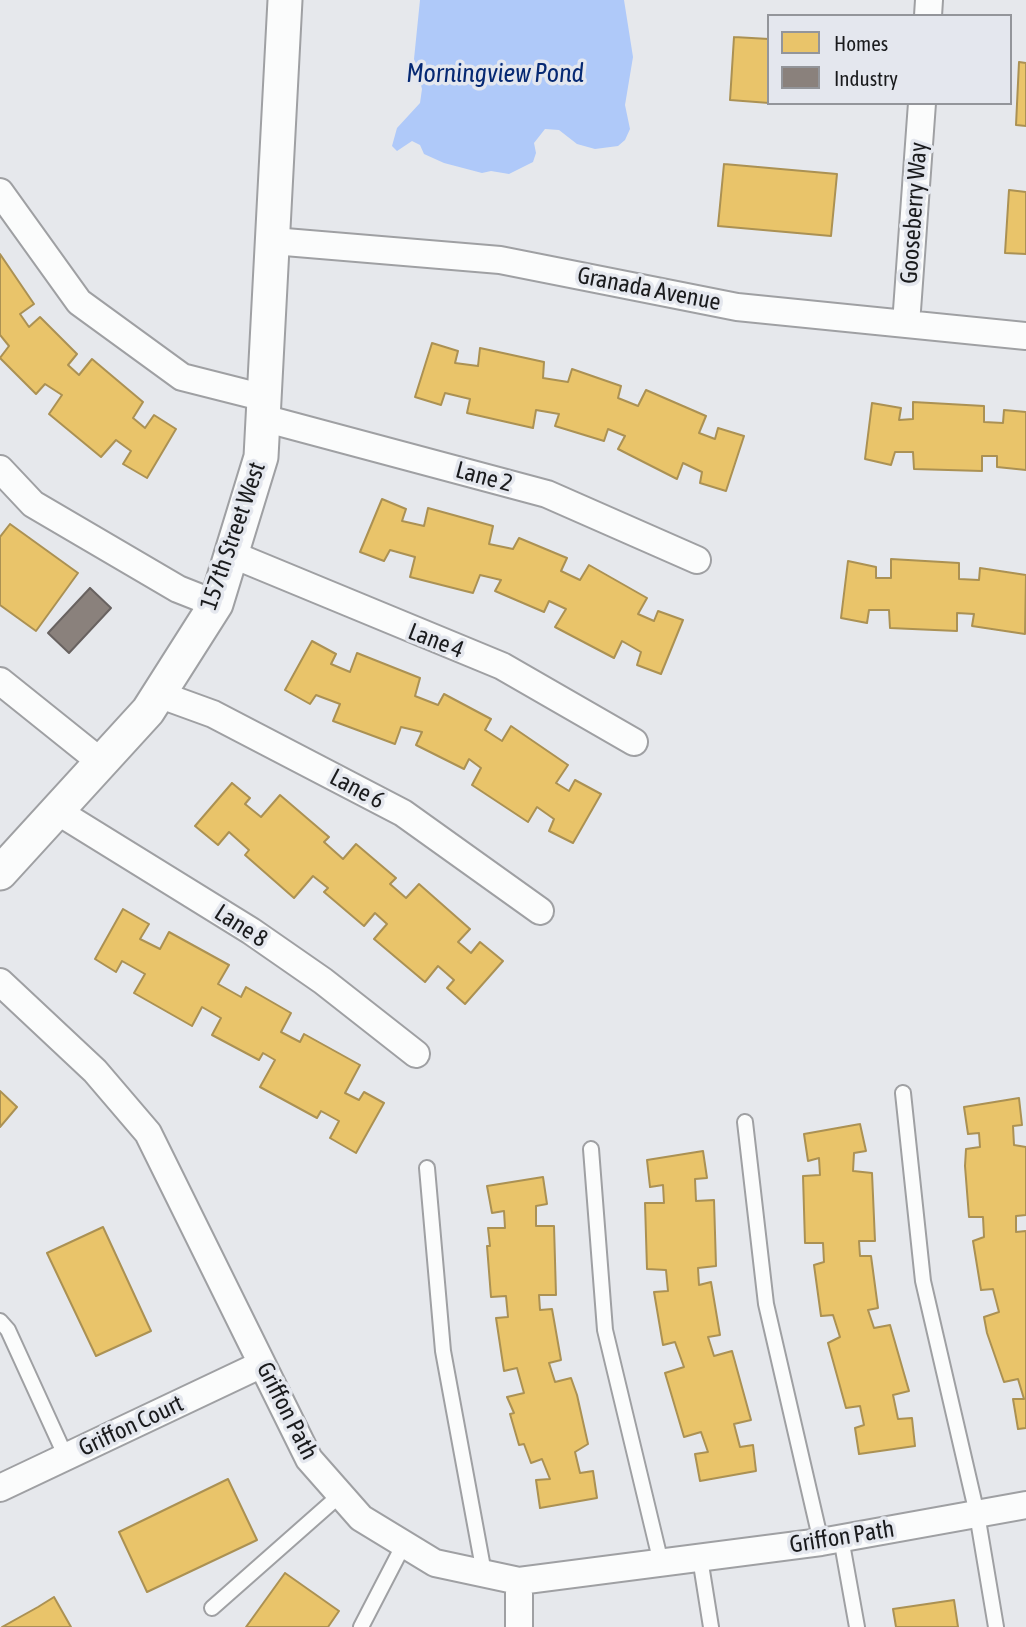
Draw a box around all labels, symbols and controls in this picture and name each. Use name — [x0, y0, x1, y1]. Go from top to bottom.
legend — [767, 14, 1012, 105]
text: Homes — [834, 31, 888, 55]
water label: Morningview Pond — [406, 58, 584, 90]
text: Industry — [834, 66, 898, 90]
street label: Gooseberry Way — [895, 141, 933, 285]
street label: Granada Avenue — [575, 261, 723, 317]
street label: Lane 2 — [452, 456, 516, 498]
street label: 157th Street West — [194, 458, 272, 614]
street label: Lane 4 — [404, 617, 468, 665]
street label: Lane 6 — [325, 763, 389, 815]
street label: Lane 8 — [209, 898, 273, 954]
street label: Griffon Path — [250, 1357, 324, 1465]
street label: Griffon Court — [74, 1389, 188, 1463]
street label: Griffon Path — [788, 1515, 896, 1559]

